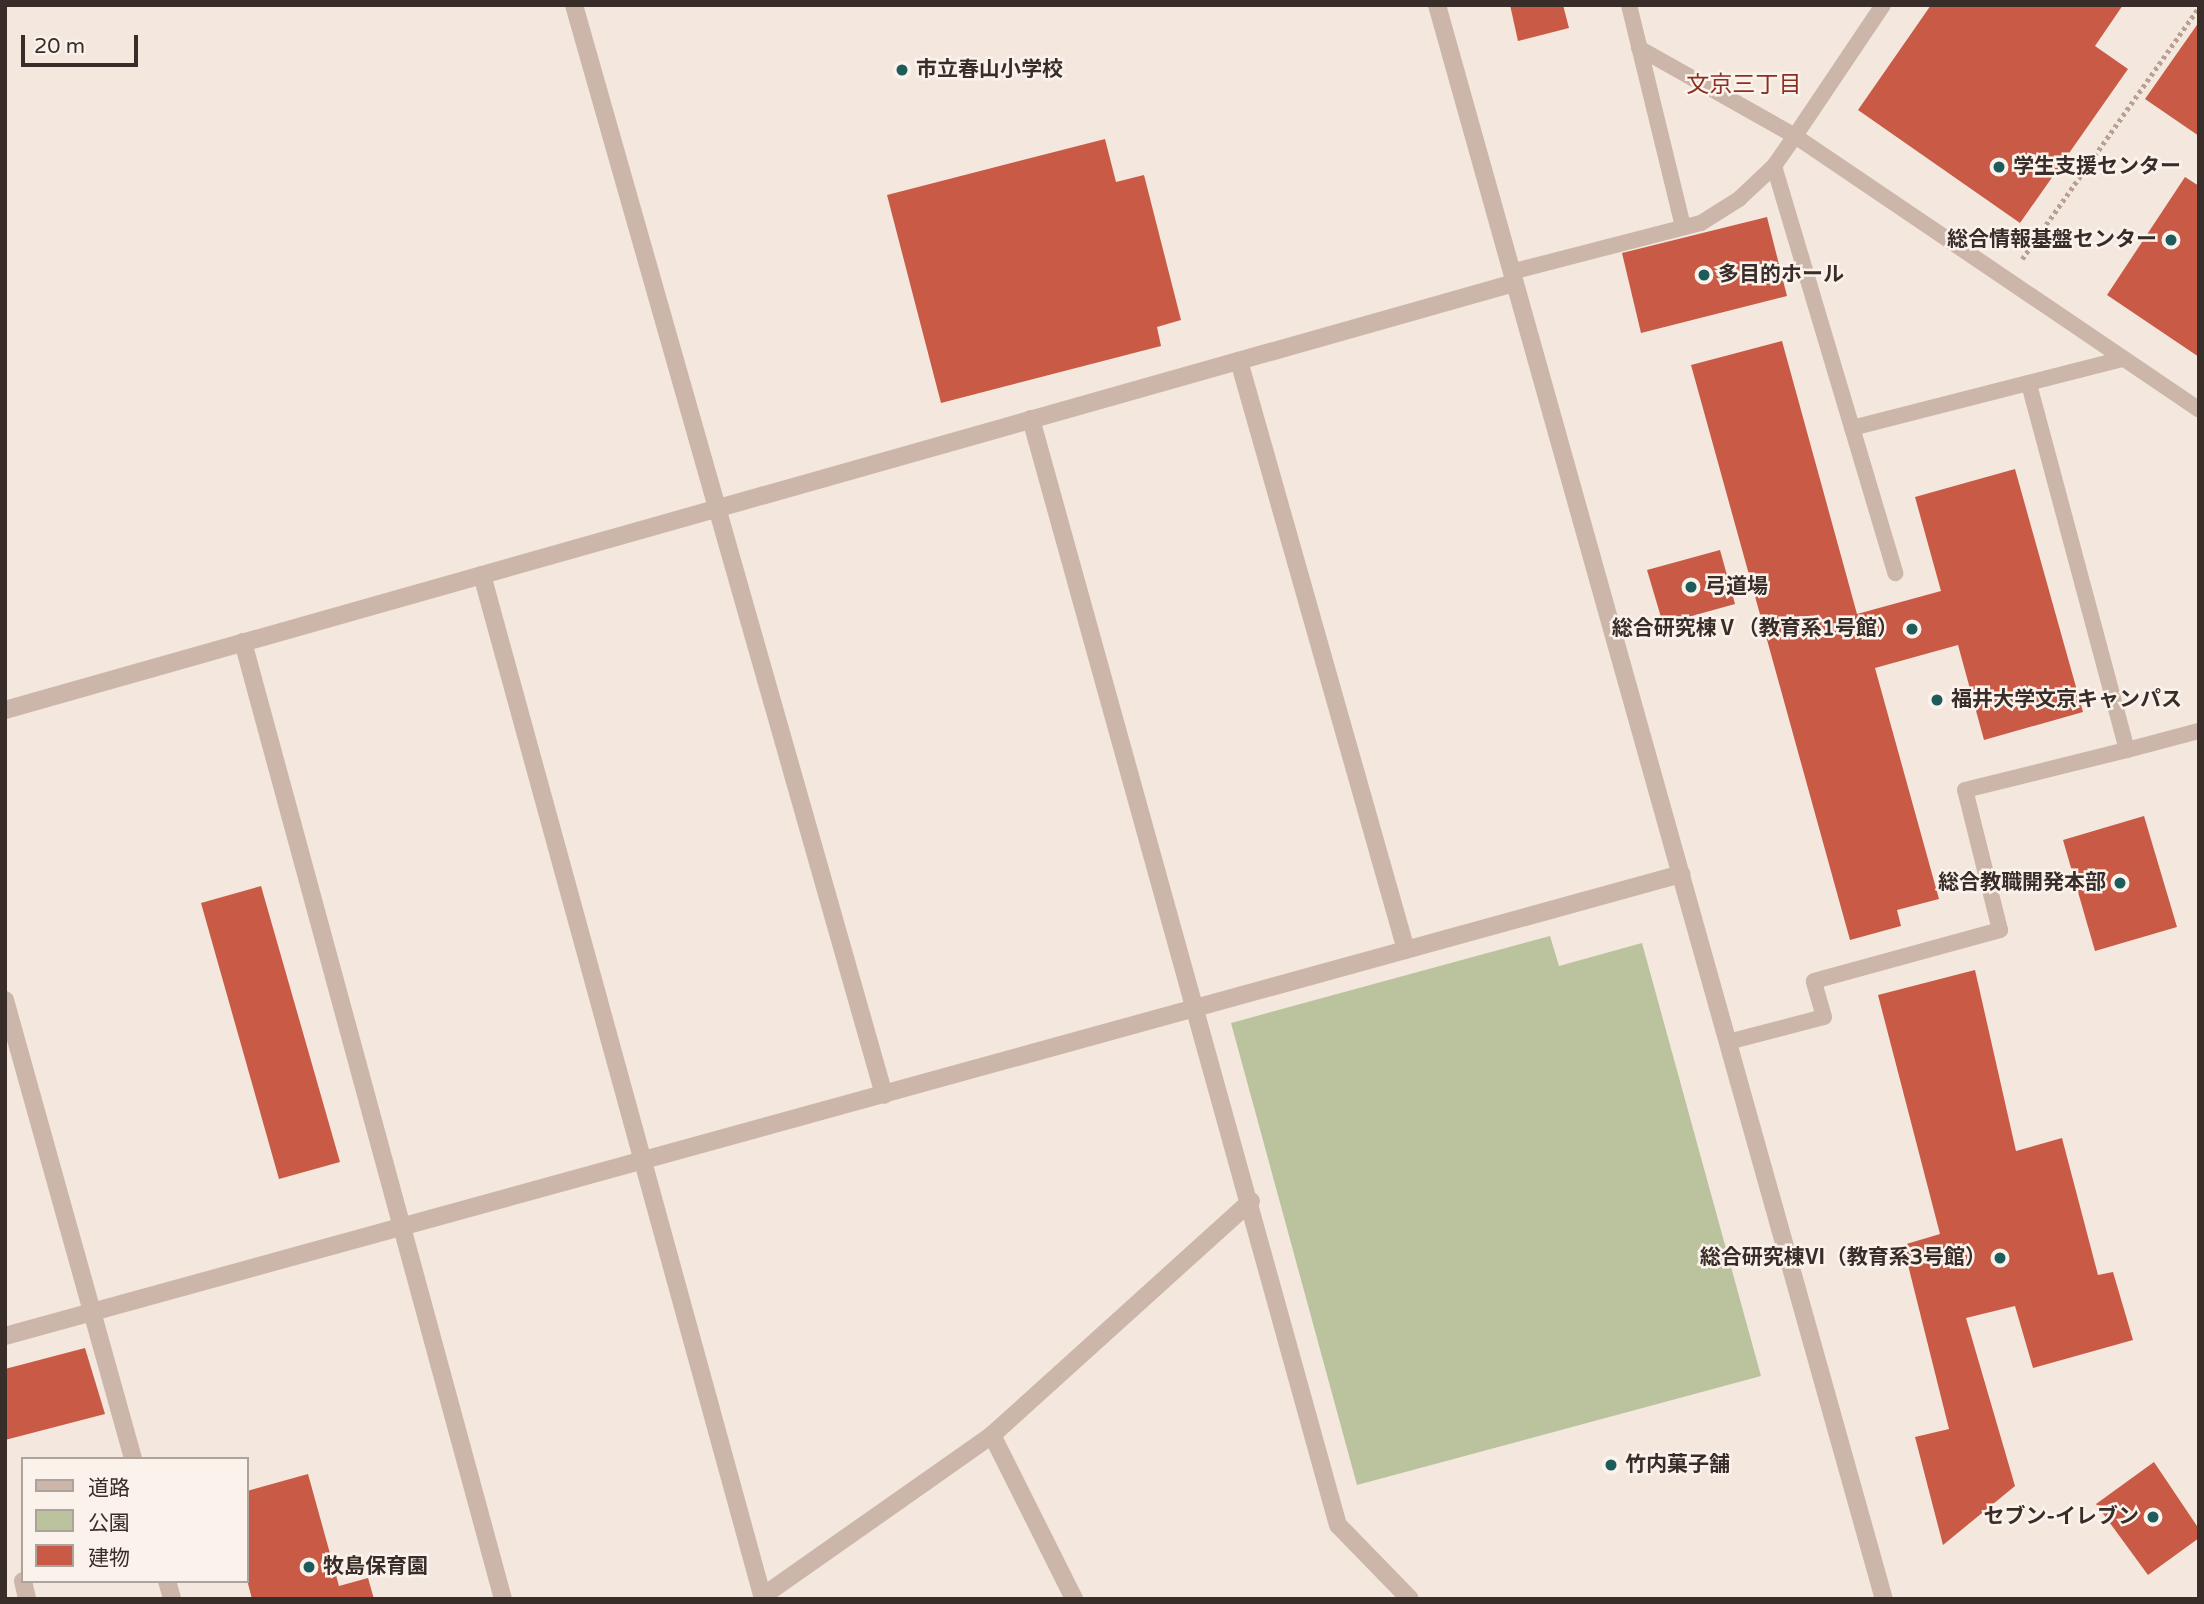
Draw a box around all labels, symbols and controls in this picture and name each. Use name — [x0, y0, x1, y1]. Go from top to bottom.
scale bar — [24, 21, 142, 65]
text: 20 m — [34, 34, 85, 59]
place label: 市立春山小学校 — [916, 57, 1063, 83]
marker: 市立春山小学校 — [894, 62, 910, 78]
district label: 文京三丁目 — [1687, 71, 1801, 99]
place label: 学生支援センター — [2013, 154, 2181, 180]
marker: 学生支援センター — [1991, 159, 2007, 175]
place label: 総合情報基盤センター — [1947, 227, 2157, 253]
marker: 総合情報基盤センター — [2163, 232, 2179, 248]
place label: 多目的ホール — [1718, 262, 1844, 288]
marker: 多目的ホール — [1696, 267, 1712, 283]
place label: 弓道場 — [1705, 574, 1768, 600]
marker: 弓道場 — [1683, 579, 1699, 595]
place label: 総合研究棟Ⅴ（教育系1号館） — [1612, 616, 1898, 642]
marker: 総合研究棟Ⅴ（教育系1号館） — [1904, 621, 1920, 637]
place label: 福井大学文京キャンパス — [1951, 687, 2182, 713]
marker: 福井大学文京キャンパス — [1929, 692, 1945, 708]
place label: 総合教職開発本部 — [1938, 870, 2106, 896]
marker: 総合教職開発本部 — [2112, 875, 2128, 891]
place label: 総合研究棟Ⅵ（教育系3号館） — [1700, 1245, 1986, 1271]
marker: 総合研究棟Ⅵ（教育系3号館） — [1992, 1250, 2008, 1266]
place label: 竹内菓子舗 — [1625, 1452, 1730, 1478]
legend — [21, 1457, 248, 1583]
marker: 竹内菓子舗 — [1603, 1457, 1619, 1473]
text: 道路 — [88, 1476, 130, 1501]
place label: セブン-イレブン — [1983, 1504, 2139, 1530]
marker: セブン-イレブン — [2145, 1509, 2161, 1525]
text: 公園 — [88, 1511, 130, 1536]
text: 建物 — [88, 1546, 130, 1571]
place label: 牧島保育園 — [323, 1554, 428, 1580]
marker: 牧島保育園 — [301, 1559, 317, 1575]

